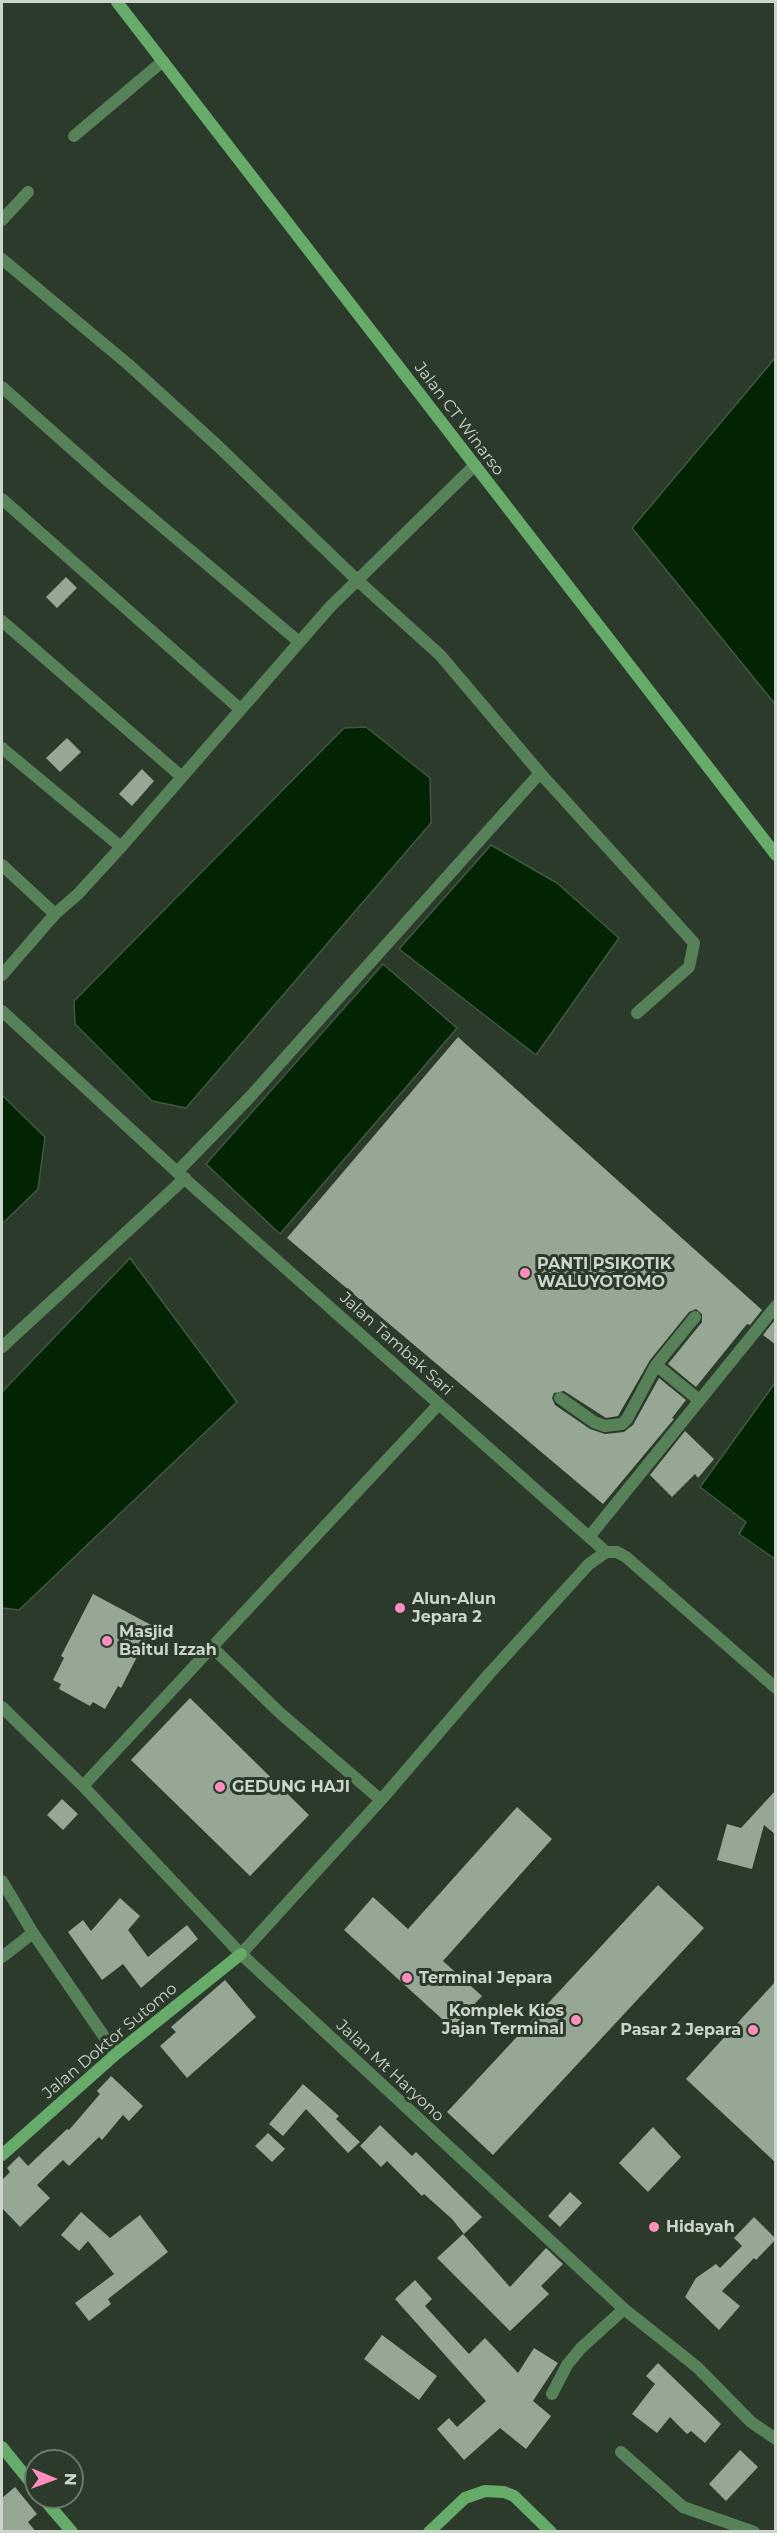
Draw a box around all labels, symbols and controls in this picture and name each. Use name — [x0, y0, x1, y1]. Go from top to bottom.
street label: Jalan CT Winarso — [410, 359, 508, 479]
place label: PANTI PSIKOTIK WALUYOTOMO — [537, 1254, 672, 1292]
marker: PANTI PSIKOTIK WALUYOTOMO — [518, 1266, 532, 1280]
street label: Jalan Tambak Sari — [336, 1288, 456, 1400]
place label: Alun-Alun Jepara 2 — [412, 1589, 496, 1627]
marker: Alun-Alun Jepara 2 — [393, 1601, 407, 1615]
place label: Masjid Baitul Izzah — [119, 1622, 217, 1660]
marker: Masjid Baitul Izzah — [100, 1634, 114, 1648]
place label: GEDUNG HAJI — [232, 1777, 350, 1797]
marker: GEDUNG HAJI — [213, 1780, 227, 1794]
place label: Terminal Jepara — [419, 1968, 552, 1988]
marker: Terminal Jepara — [400, 1971, 414, 1985]
street label: Jalan Doktor Sutomo — [39, 1979, 181, 2103]
place label: Komplek Kios Jajan Terminal — [442, 2001, 564, 2039]
marker: Komplek Kios Jajan Terminal — [569, 2013, 583, 2027]
street label: Jalan Mt Haryono — [332, 2016, 448, 2126]
place label: Pasar 2 Jepara — [620, 2020, 741, 2040]
marker: Pasar 2 Jepara — [746, 2023, 760, 2037]
place label: Hidayah — [666, 2217, 735, 2237]
marker: Hidayah — [647, 2220, 661, 2234]
north arrow — [24, 2449, 84, 2509]
text: N — [61, 2473, 80, 2486]

